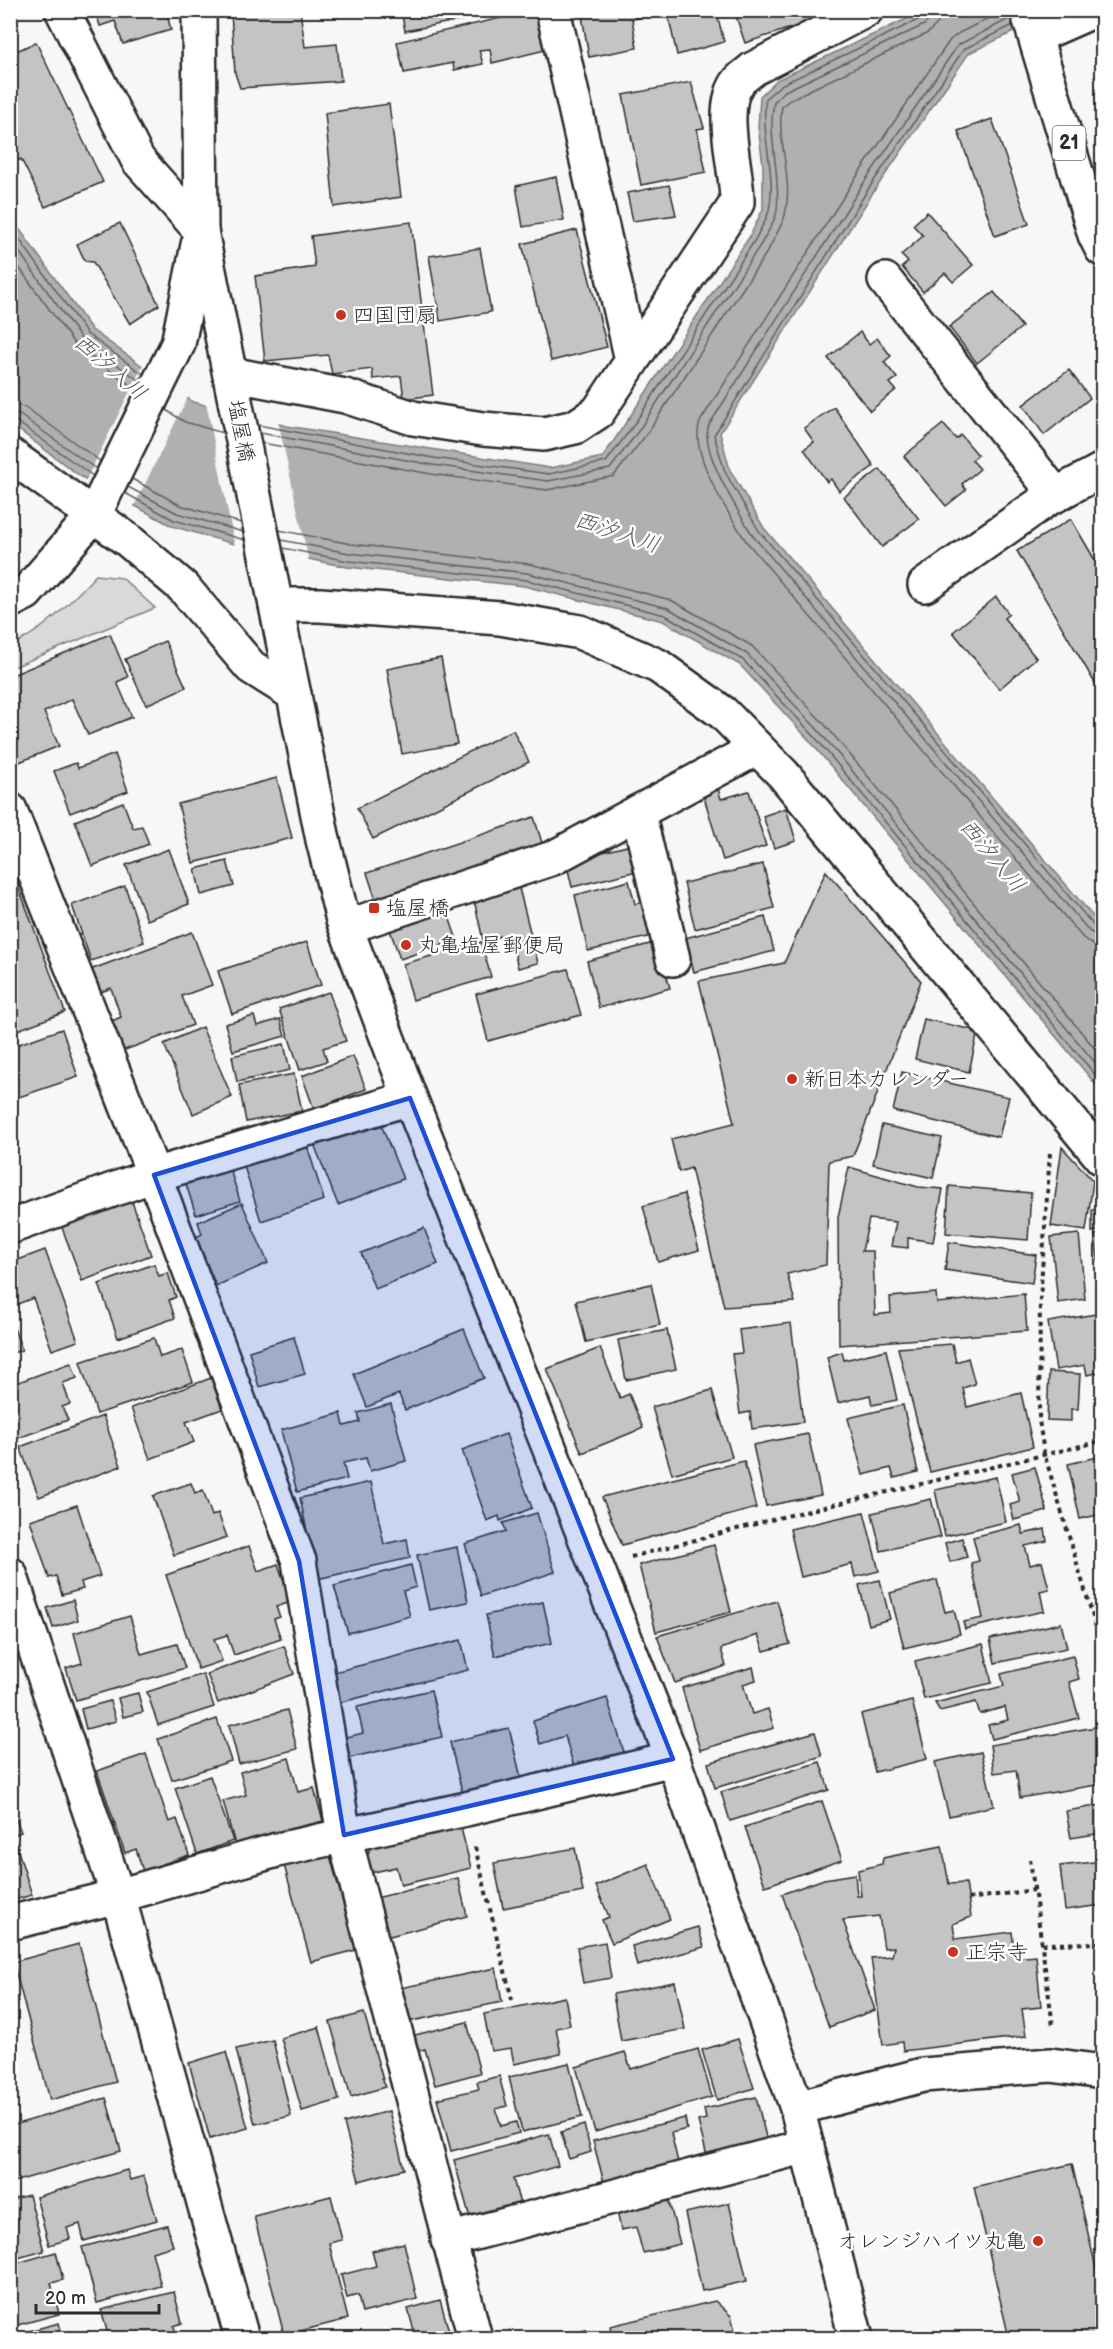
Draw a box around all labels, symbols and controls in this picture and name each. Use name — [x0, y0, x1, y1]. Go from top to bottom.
road number: 21 — [1052, 126, 1086, 160]
place label: 四国団扇 — [353, 303, 437, 328]
marker: 四国団扇 — [334, 308, 348, 322]
water label: 西汐入川 — [68, 329, 152, 407]
street label: 塩屋橋 — [223, 398, 259, 464]
water label: 西汐入川 — [571, 507, 663, 559]
water label: 西汐入川 — [953, 814, 1031, 898]
place label: 塩屋橋 — [386, 896, 449, 921]
marker: 塩屋橋 — [367, 901, 381, 915]
place label: 丸亀塩屋郵便局 — [418, 933, 565, 958]
marker: 丸亀塩屋郵便局 — [399, 938, 413, 952]
place label: 新日本カレンダー — [804, 1067, 969, 1092]
marker: 新日本カレンダー — [785, 1072, 799, 1086]
place label: 正宗寺 — [965, 1940, 1028, 1965]
marker: 正宗寺 — [946, 1945, 960, 1959]
place label: オレンジハイツ丸亀 — [837, 2229, 1026, 2254]
marker: オレンジハイツ丸亀 — [1031, 2234, 1045, 2248]
scale bar — [36, 2277, 159, 2315]
text: 20 m — [45, 2288, 86, 2309]

